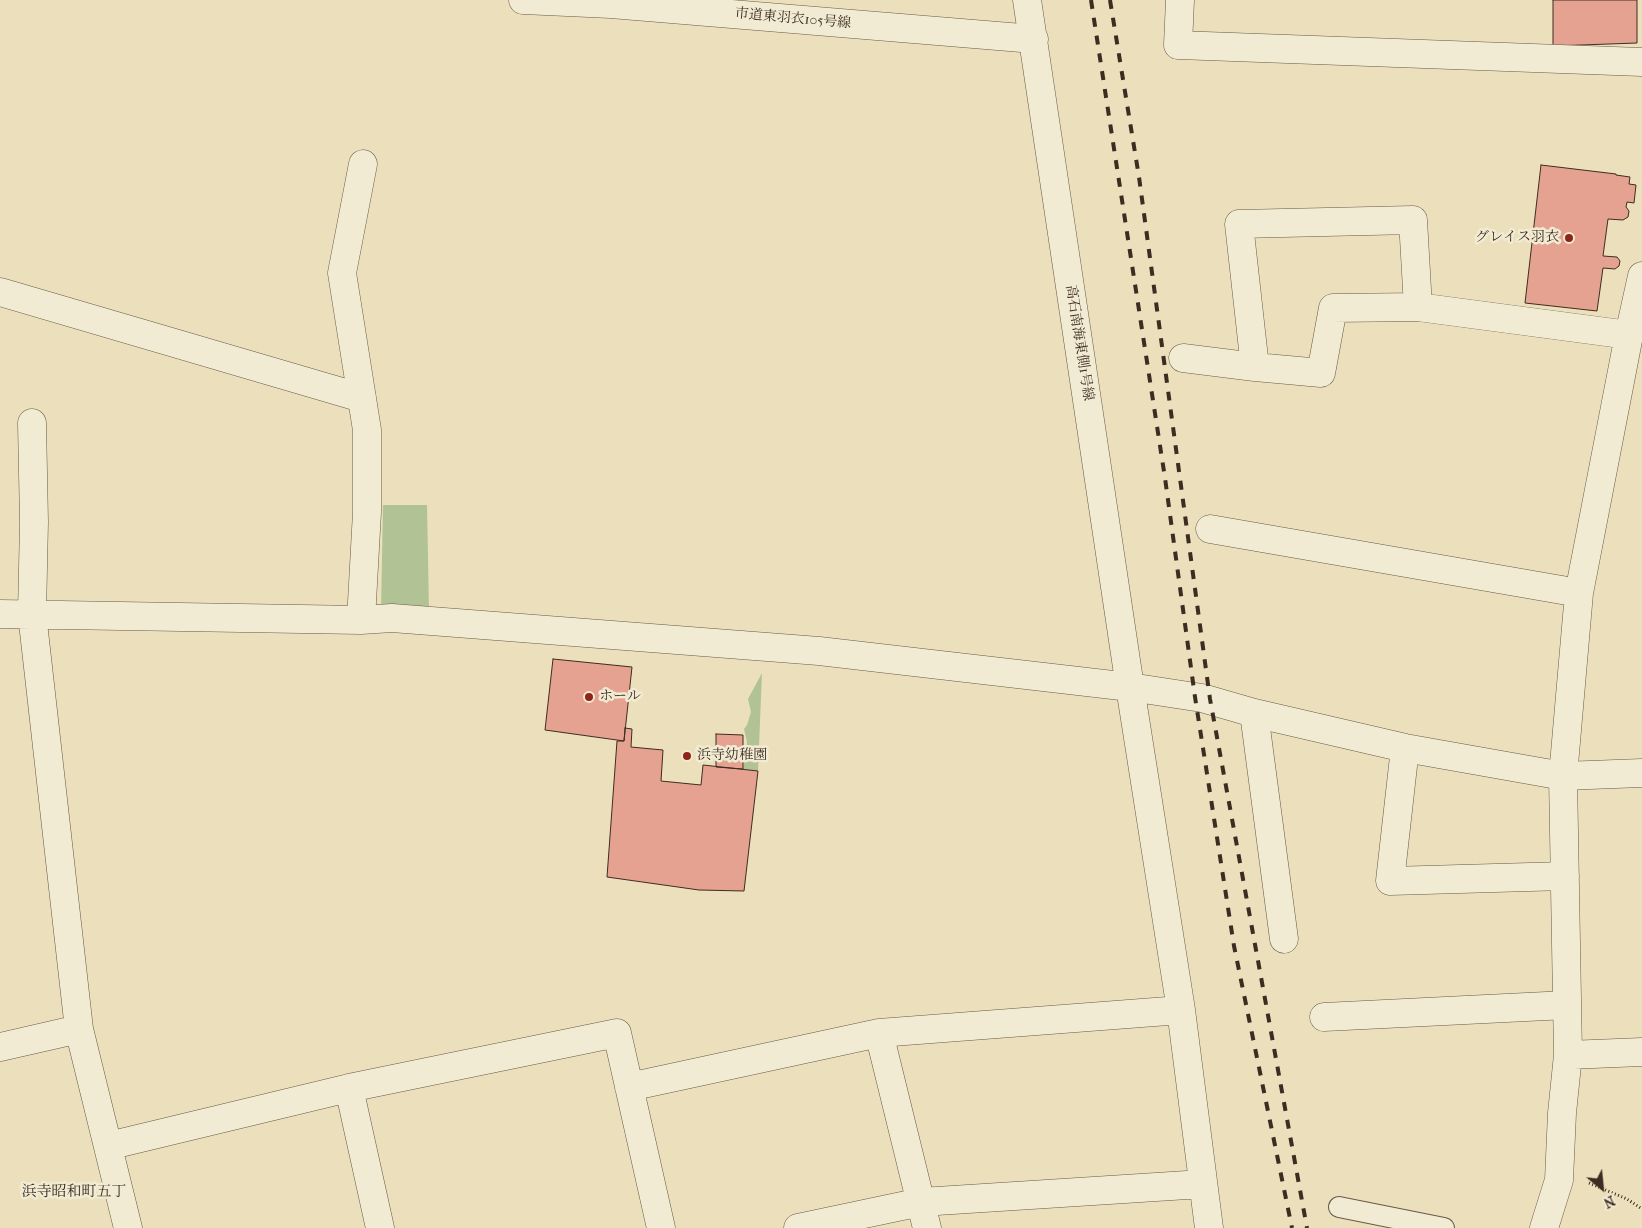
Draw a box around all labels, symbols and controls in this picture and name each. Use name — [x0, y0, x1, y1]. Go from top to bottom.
street label: 市道東羽衣105号線 — [734, 6, 852, 32]
place label: グレイス羽衣 — [1475, 230, 1559, 246]
marker: グレイス羽衣 — [1563, 232, 1575, 244]
street label: 高石南海東側1号線 — [1062, 284, 1096, 402]
place label: ホール — [599, 689, 641, 705]
marker: ホール — [583, 691, 595, 703]
place label: 浜寺幼稚園 — [697, 748, 767, 764]
marker: 浜寺幼稚園 — [681, 750, 693, 762]
north arrow — [1577, 1163, 1627, 1213]
district label: 浜寺昭和町五丁 — [22, 1183, 126, 1201]
text: N — [1601, 1192, 1618, 1212]

